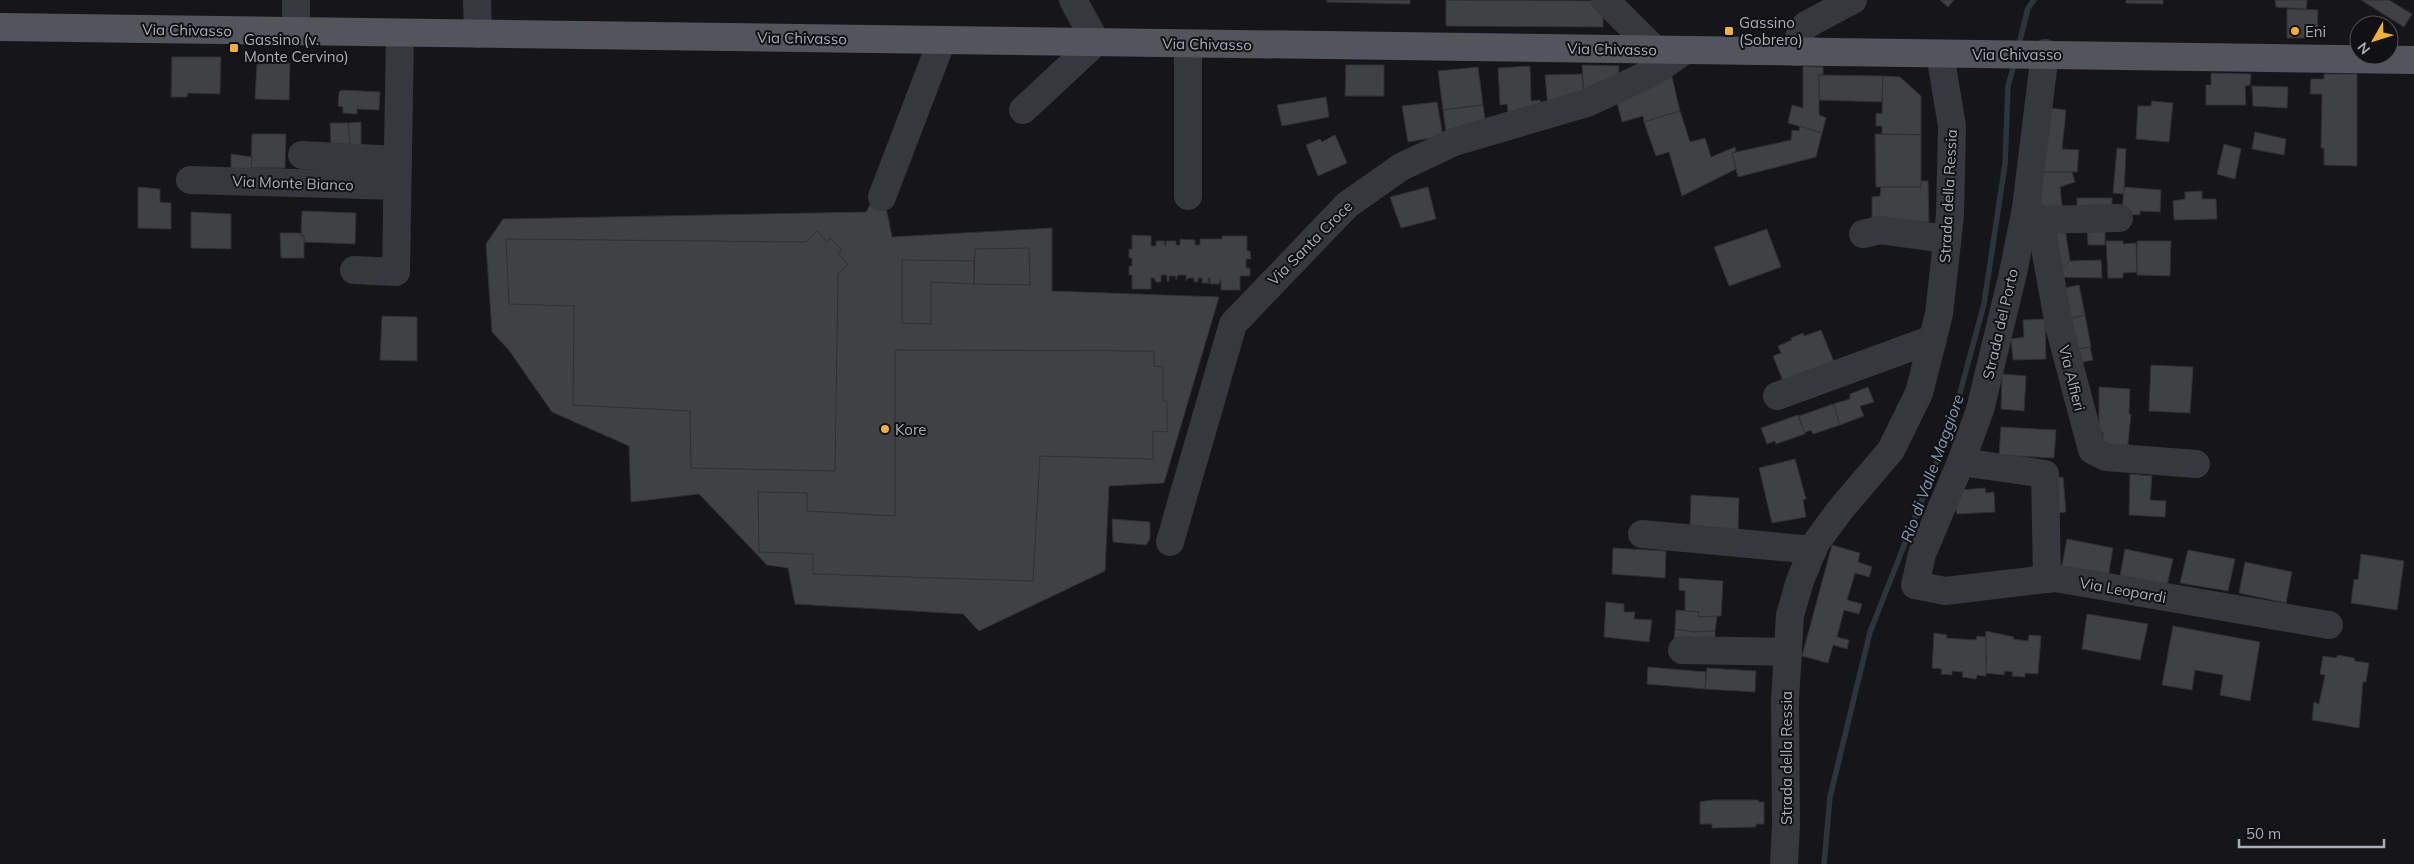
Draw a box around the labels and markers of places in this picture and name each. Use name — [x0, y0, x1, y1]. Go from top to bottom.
place label: Gassino (Sobrero) — [1739, 13, 1803, 49]
place label: Eni — [2305, 22, 2326, 41]
marker: Gassino (Sobrero) — [1723, 25, 1735, 37]
marker: Eni — [2289, 25, 2301, 37]
place label: Gassino (v. Monte Cervino) — [244, 30, 349, 66]
marker: Gassino (v. Monte Cervino) — [228, 42, 240, 54]
place label: Kore — [895, 420, 926, 439]
marker: Kore — [879, 423, 891, 435]

